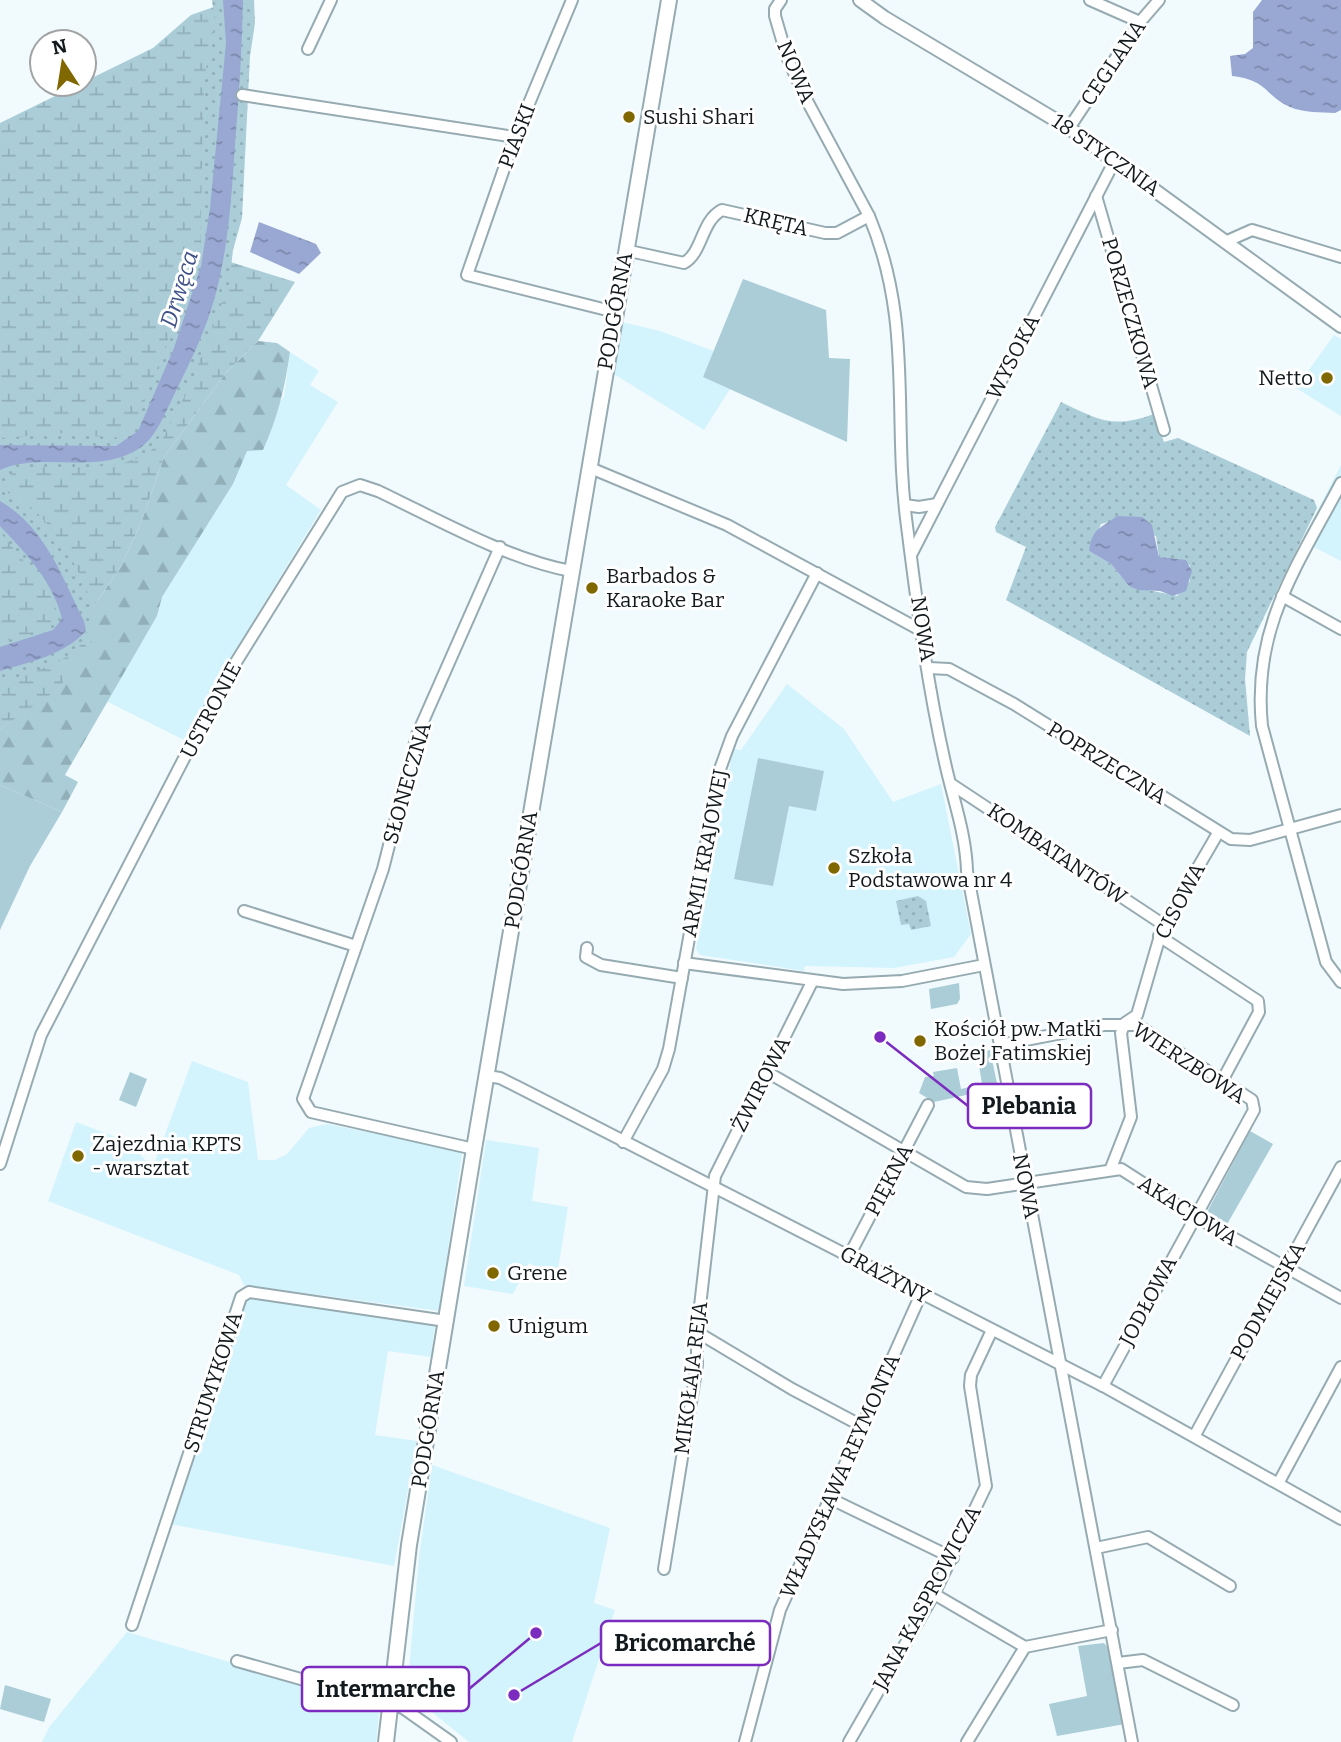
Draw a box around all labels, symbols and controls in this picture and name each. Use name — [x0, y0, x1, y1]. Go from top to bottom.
street label: CEGLANA — [1075, 15, 1151, 111]
north arrow — [28, 28, 98, 98]
text: N — [50, 34, 69, 60]
street label: NOWA — [771, 37, 821, 107]
street label: PIASKI — [493, 100, 541, 172]
place label: Sushi Shari — [643, 104, 754, 130]
street label: 18 STYCZNIA — [1047, 108, 1165, 202]
marker: Sushi Shari — [621, 109, 637, 125]
street label: KRĘTA — [741, 202, 811, 242]
street label: PORZECZKOWA — [1096, 235, 1164, 392]
water label: Drwęca — [154, 247, 204, 331]
street label: PODGÓRNA — [592, 250, 638, 372]
street label: WYSOKA — [981, 310, 1045, 404]
place label: Netto — [1258, 365, 1313, 391]
marker: Netto — [1319, 370, 1335, 386]
place label: Barbados & Karaoke Bar — [606, 563, 724, 613]
marker: Barbados & Karaoke Bar — [584, 580, 600, 596]
street label: NOWA — [905, 594, 941, 664]
street label: USTRONIE — [175, 657, 247, 763]
street label: POPRZECZNA — [1043, 716, 1172, 810]
street label: SŁONECZNA — [377, 719, 437, 847]
street label: ARMII KRAJOWEJ — [676, 767, 734, 939]
street label: KOMBATANTÓW — [982, 798, 1132, 911]
street label: PODGÓRNA — [499, 809, 543, 931]
place label: Szkoła Podstawowa nr 4 — [848, 843, 1012, 893]
street label: CISOWA — [1149, 858, 1211, 943]
marker: Szkoła Podstawowa nr 4 — [826, 860, 842, 876]
place label: Kościół pw. Matki Bożej Fatimskiej — [934, 1016, 1102, 1066]
street label: WIERZBOWA — [1127, 1017, 1251, 1109]
street label: ŻWIROWA — [726, 1032, 796, 1136]
marker: Kościół pw. Matki Bożej Fatimskiej — [912, 1033, 928, 1049]
callout: Plebania — [968, 1084, 1091, 1128]
text: Plebania — [982, 1092, 1077, 1120]
place label: Zajezdnia KPTS - warsztat — [92, 1131, 242, 1181]
street label: PIĘKNA — [859, 1140, 919, 1220]
marker: Zajezdnia KPTS - warsztat — [70, 1148, 86, 1164]
street label: NOWA — [1007, 1151, 1045, 1221]
street label: AKACJOWA — [1133, 1170, 1243, 1252]
street label: PODMIEJSKA — [1225, 1237, 1311, 1365]
street label: GRAŻYNY — [835, 1240, 935, 1310]
street label: JODŁOWA — [1113, 1252, 1183, 1351]
place label: Grene — [507, 1260, 568, 1286]
marker: Grene — [485, 1265, 501, 1281]
street label: MIKOŁAJA REJA — [669, 1300, 713, 1456]
street label: STRUMYKOWA — [178, 1308, 248, 1456]
place label: Unigum — [508, 1313, 588, 1339]
marker: Unigum — [486, 1318, 502, 1334]
street label: WŁADYSŁAWA REYMONTA — [774, 1350, 906, 1602]
street label: PODGÓRNA — [406, 1368, 450, 1490]
street label: JANA KASPROWICZA — [867, 1501, 987, 1696]
callout: Bricomarché — [601, 1621, 770, 1665]
text: Bricomarché — [614, 1629, 756, 1657]
callout: Intermarche — [302, 1667, 469, 1711]
text: Intermarche — [316, 1675, 456, 1703]

